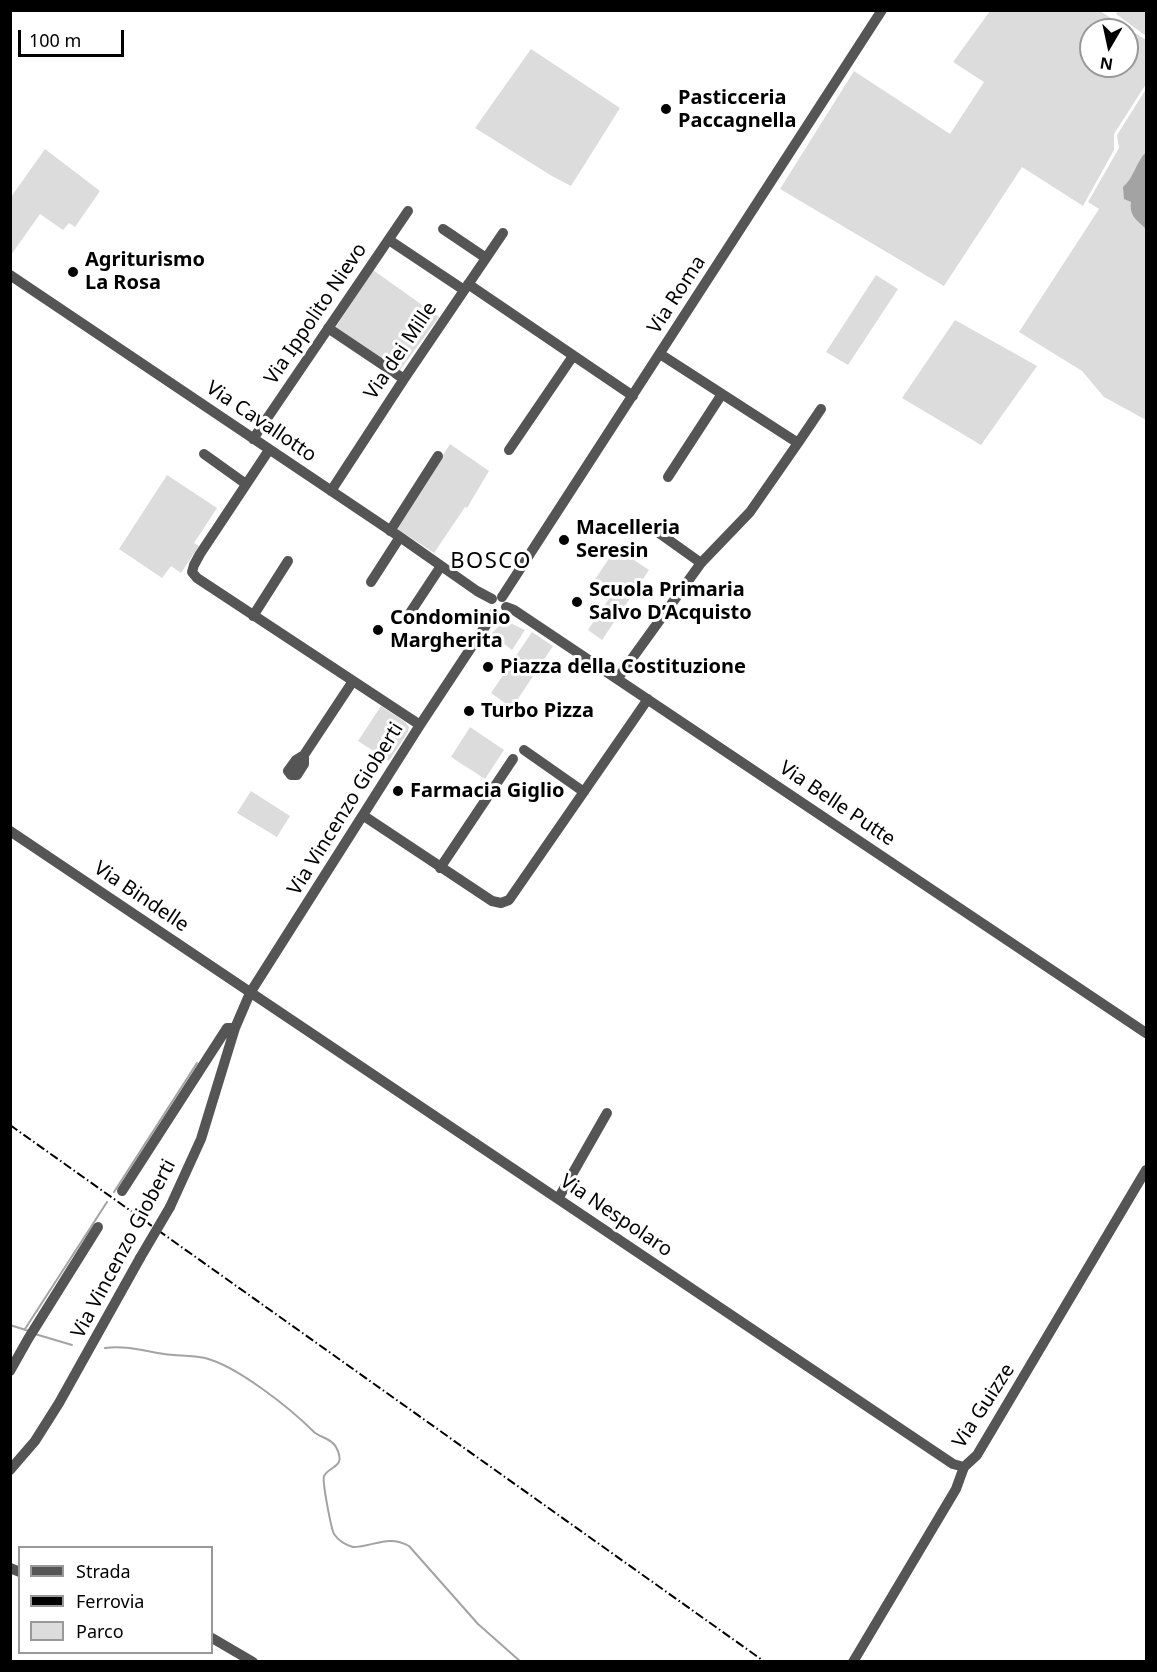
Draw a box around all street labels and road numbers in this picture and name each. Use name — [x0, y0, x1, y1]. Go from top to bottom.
street label: Via Ippolito Nievo — [260, 239, 372, 389]
street label: Via Roma — [643, 252, 711, 338]
street label: Via dei Mille — [360, 298, 442, 404]
street label: Via Cavallotto — [201, 376, 321, 468]
street label: Via Vincenzo Gioberti — [283, 718, 409, 900]
street label: Via Belle Putte — [774, 756, 900, 852]
street label: Via Bindelle — [89, 856, 193, 938]
street label: Via Vincenzo Gioberti — [67, 1155, 181, 1343]
street label: Via Nespolaro — [555, 1170, 677, 1262]
street label: Via Guizze — [948, 1359, 1020, 1453]

